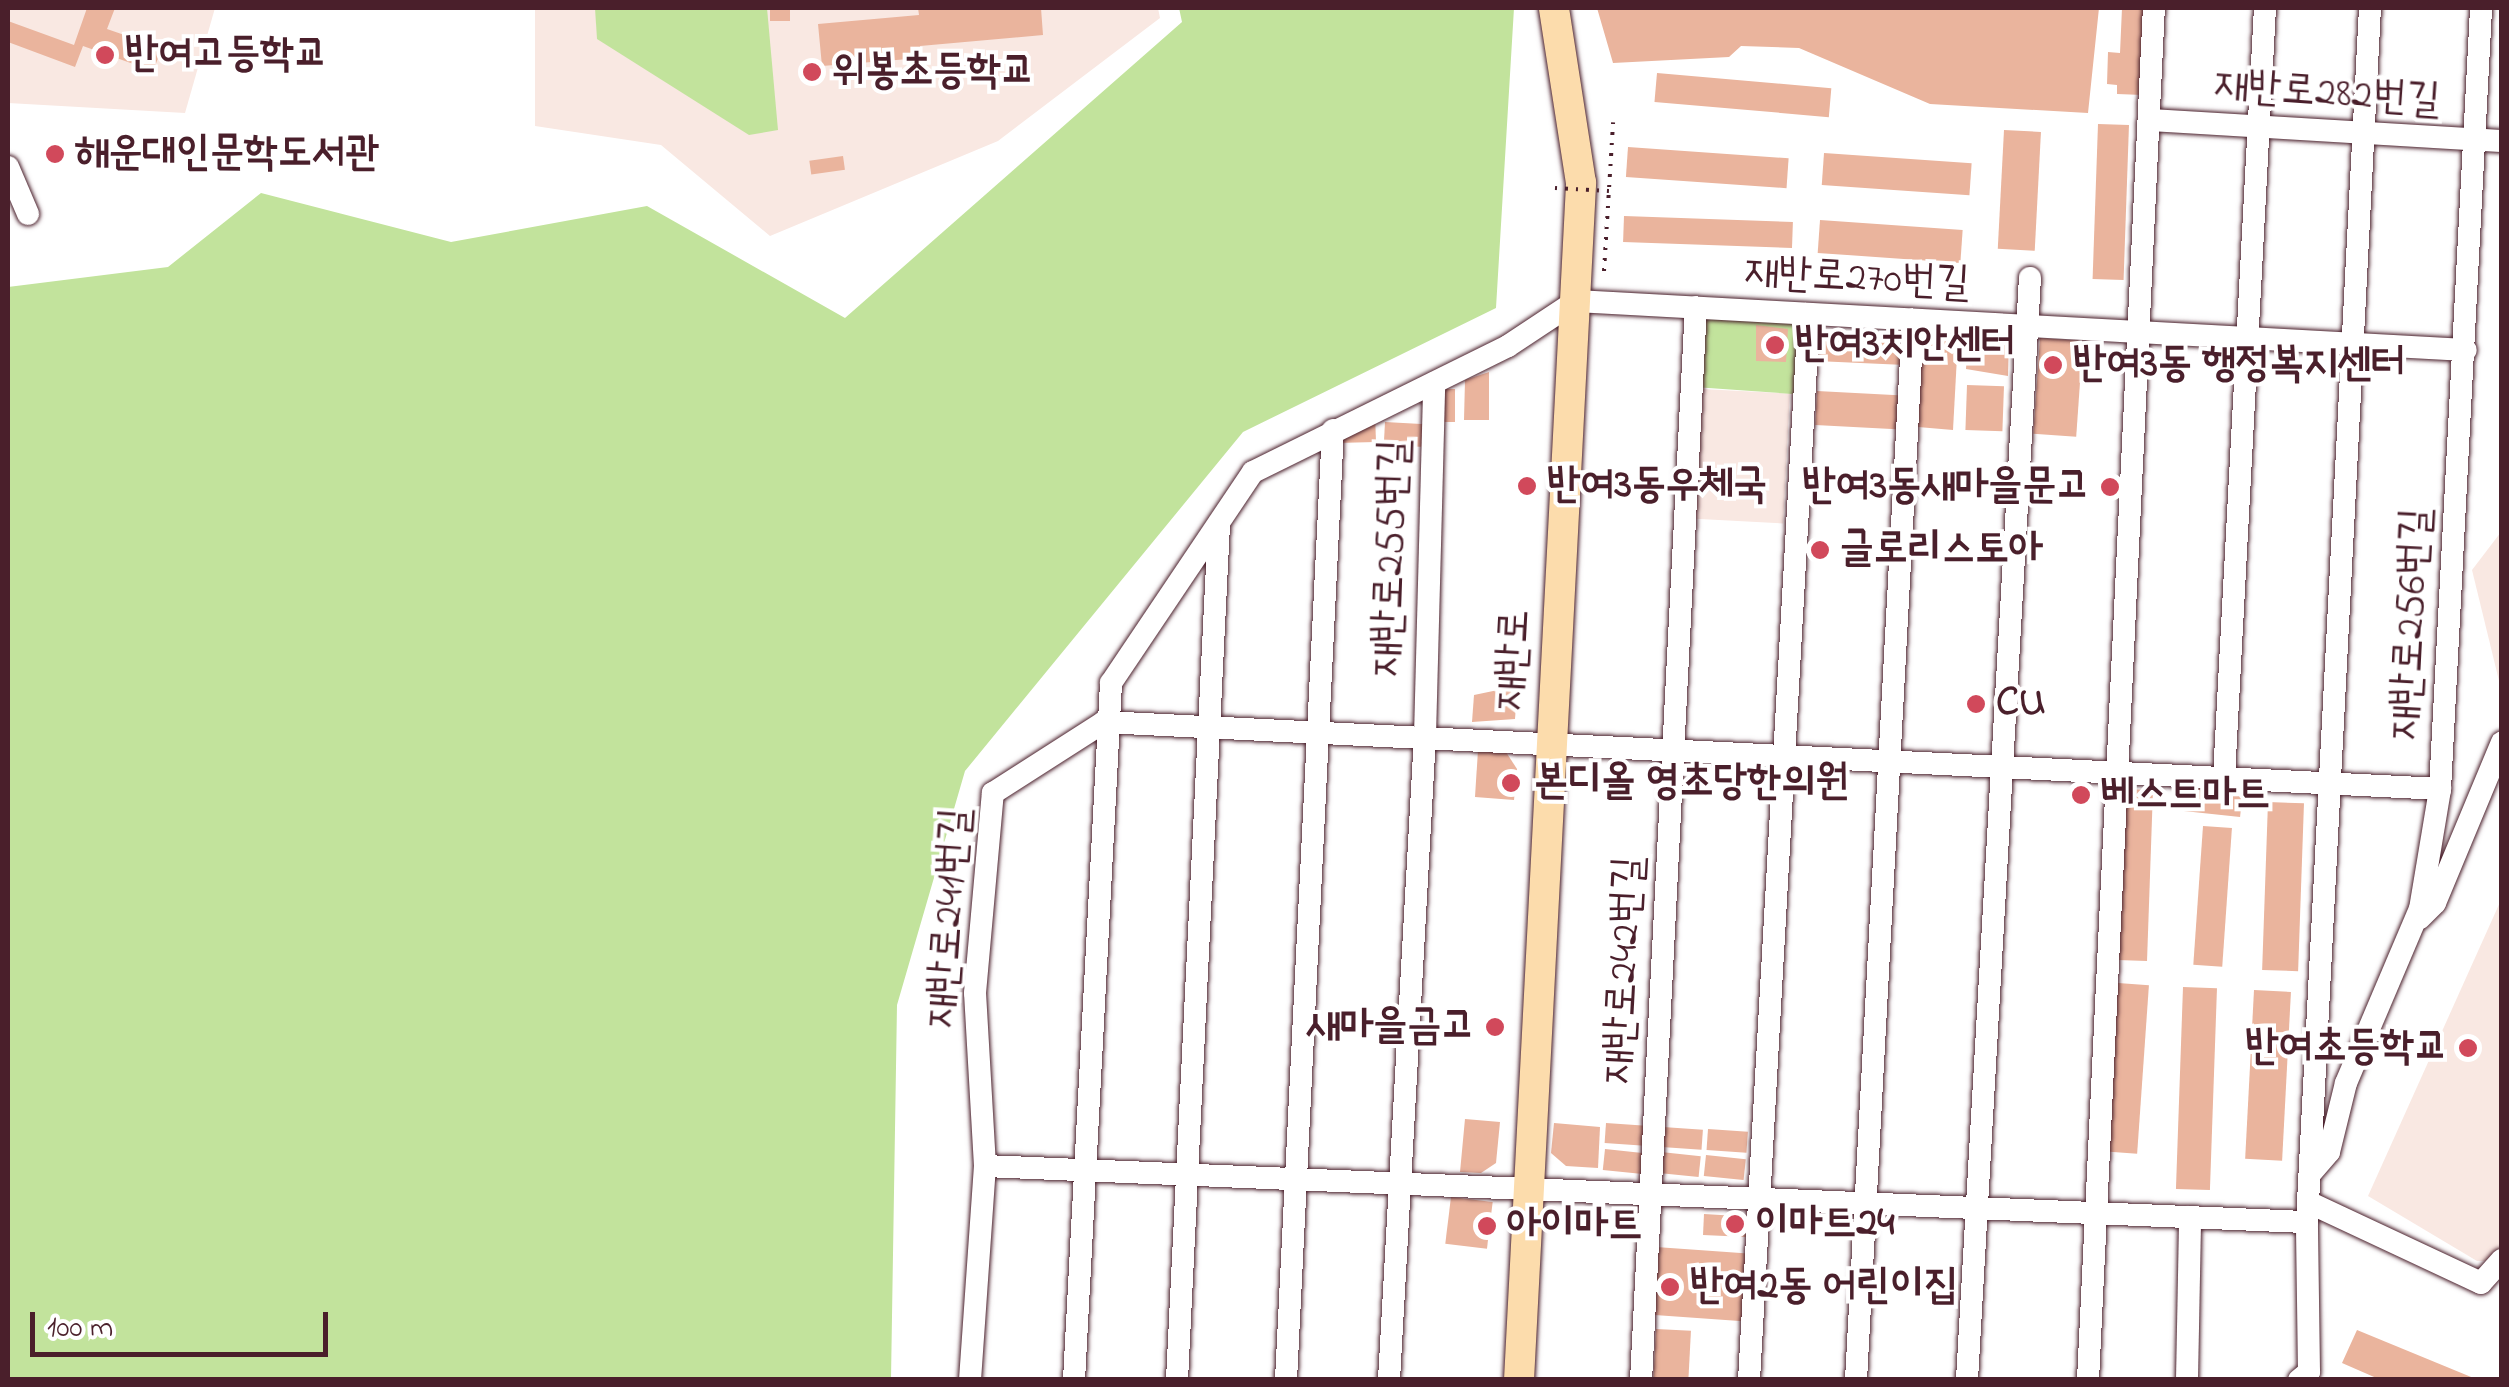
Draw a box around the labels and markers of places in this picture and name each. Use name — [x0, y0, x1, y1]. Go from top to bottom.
place label: 반여고등학교 — [125, 30, 328, 80]
marker: 반여고등학교 — [94, 44, 116, 66]
place label: 위봉초등학교 — [832, 47, 1035, 97]
marker: 위봉초등학교 — [801, 61, 823, 83]
place label: 해운대인문학도서관 — [75, 129, 379, 179]
marker: 해운대인문학도서관 — [44, 143, 66, 165]
place label: 반여3치안센터 — [1795, 320, 2015, 370]
marker: 반여3치안센터 — [1764, 334, 1786, 356]
place label: 반여3동 행정복지센터 — [2073, 340, 2405, 390]
marker: 반여3동 행정복지센터 — [2042, 354, 2064, 376]
place label: 반여3동우체국 — [1547, 461, 1767, 511]
place label: 반여3동새마을문고 — [1802, 462, 2090, 512]
marker: 반여3동우체국 — [1516, 475, 1538, 497]
marker: 반여3동새마을문고 — [2099, 476, 2121, 498]
place label: 글로리스토아 — [1840, 525, 2043, 575]
marker: 글로리스토아 — [1809, 539, 1831, 561]
place label: CU — [1996, 679, 2046, 729]
marker: CU — [1965, 693, 1987, 715]
place label: 본디올 영초당한의원 — [1534, 758, 1849, 808]
marker: 본디올 영초당한의원 — [1498, 770, 1524, 796]
place label: 베스트마트 — [2101, 770, 2270, 820]
marker: 베스트마트 — [2070, 784, 2092, 806]
place label: 새마을금고 — [1306, 1002, 1475, 1052]
marker: 새마을금고 — [1484, 1016, 1506, 1038]
place label: 반여초등학교 — [2245, 1023, 2448, 1073]
marker: 반여초등학교 — [2457, 1037, 2479, 1059]
place label: 이마트24 — [1755, 1199, 1895, 1249]
place label: 아이마트 — [1507, 1201, 1642, 1251]
marker: 이마트24 — [1724, 1213, 1746, 1235]
marker: 아이마트 — [1476, 1215, 1498, 1237]
place label: 반여2동 어린이집 — [1690, 1262, 1958, 1312]
marker: 반여2동 어린이집 — [1659, 1276, 1681, 1298]

